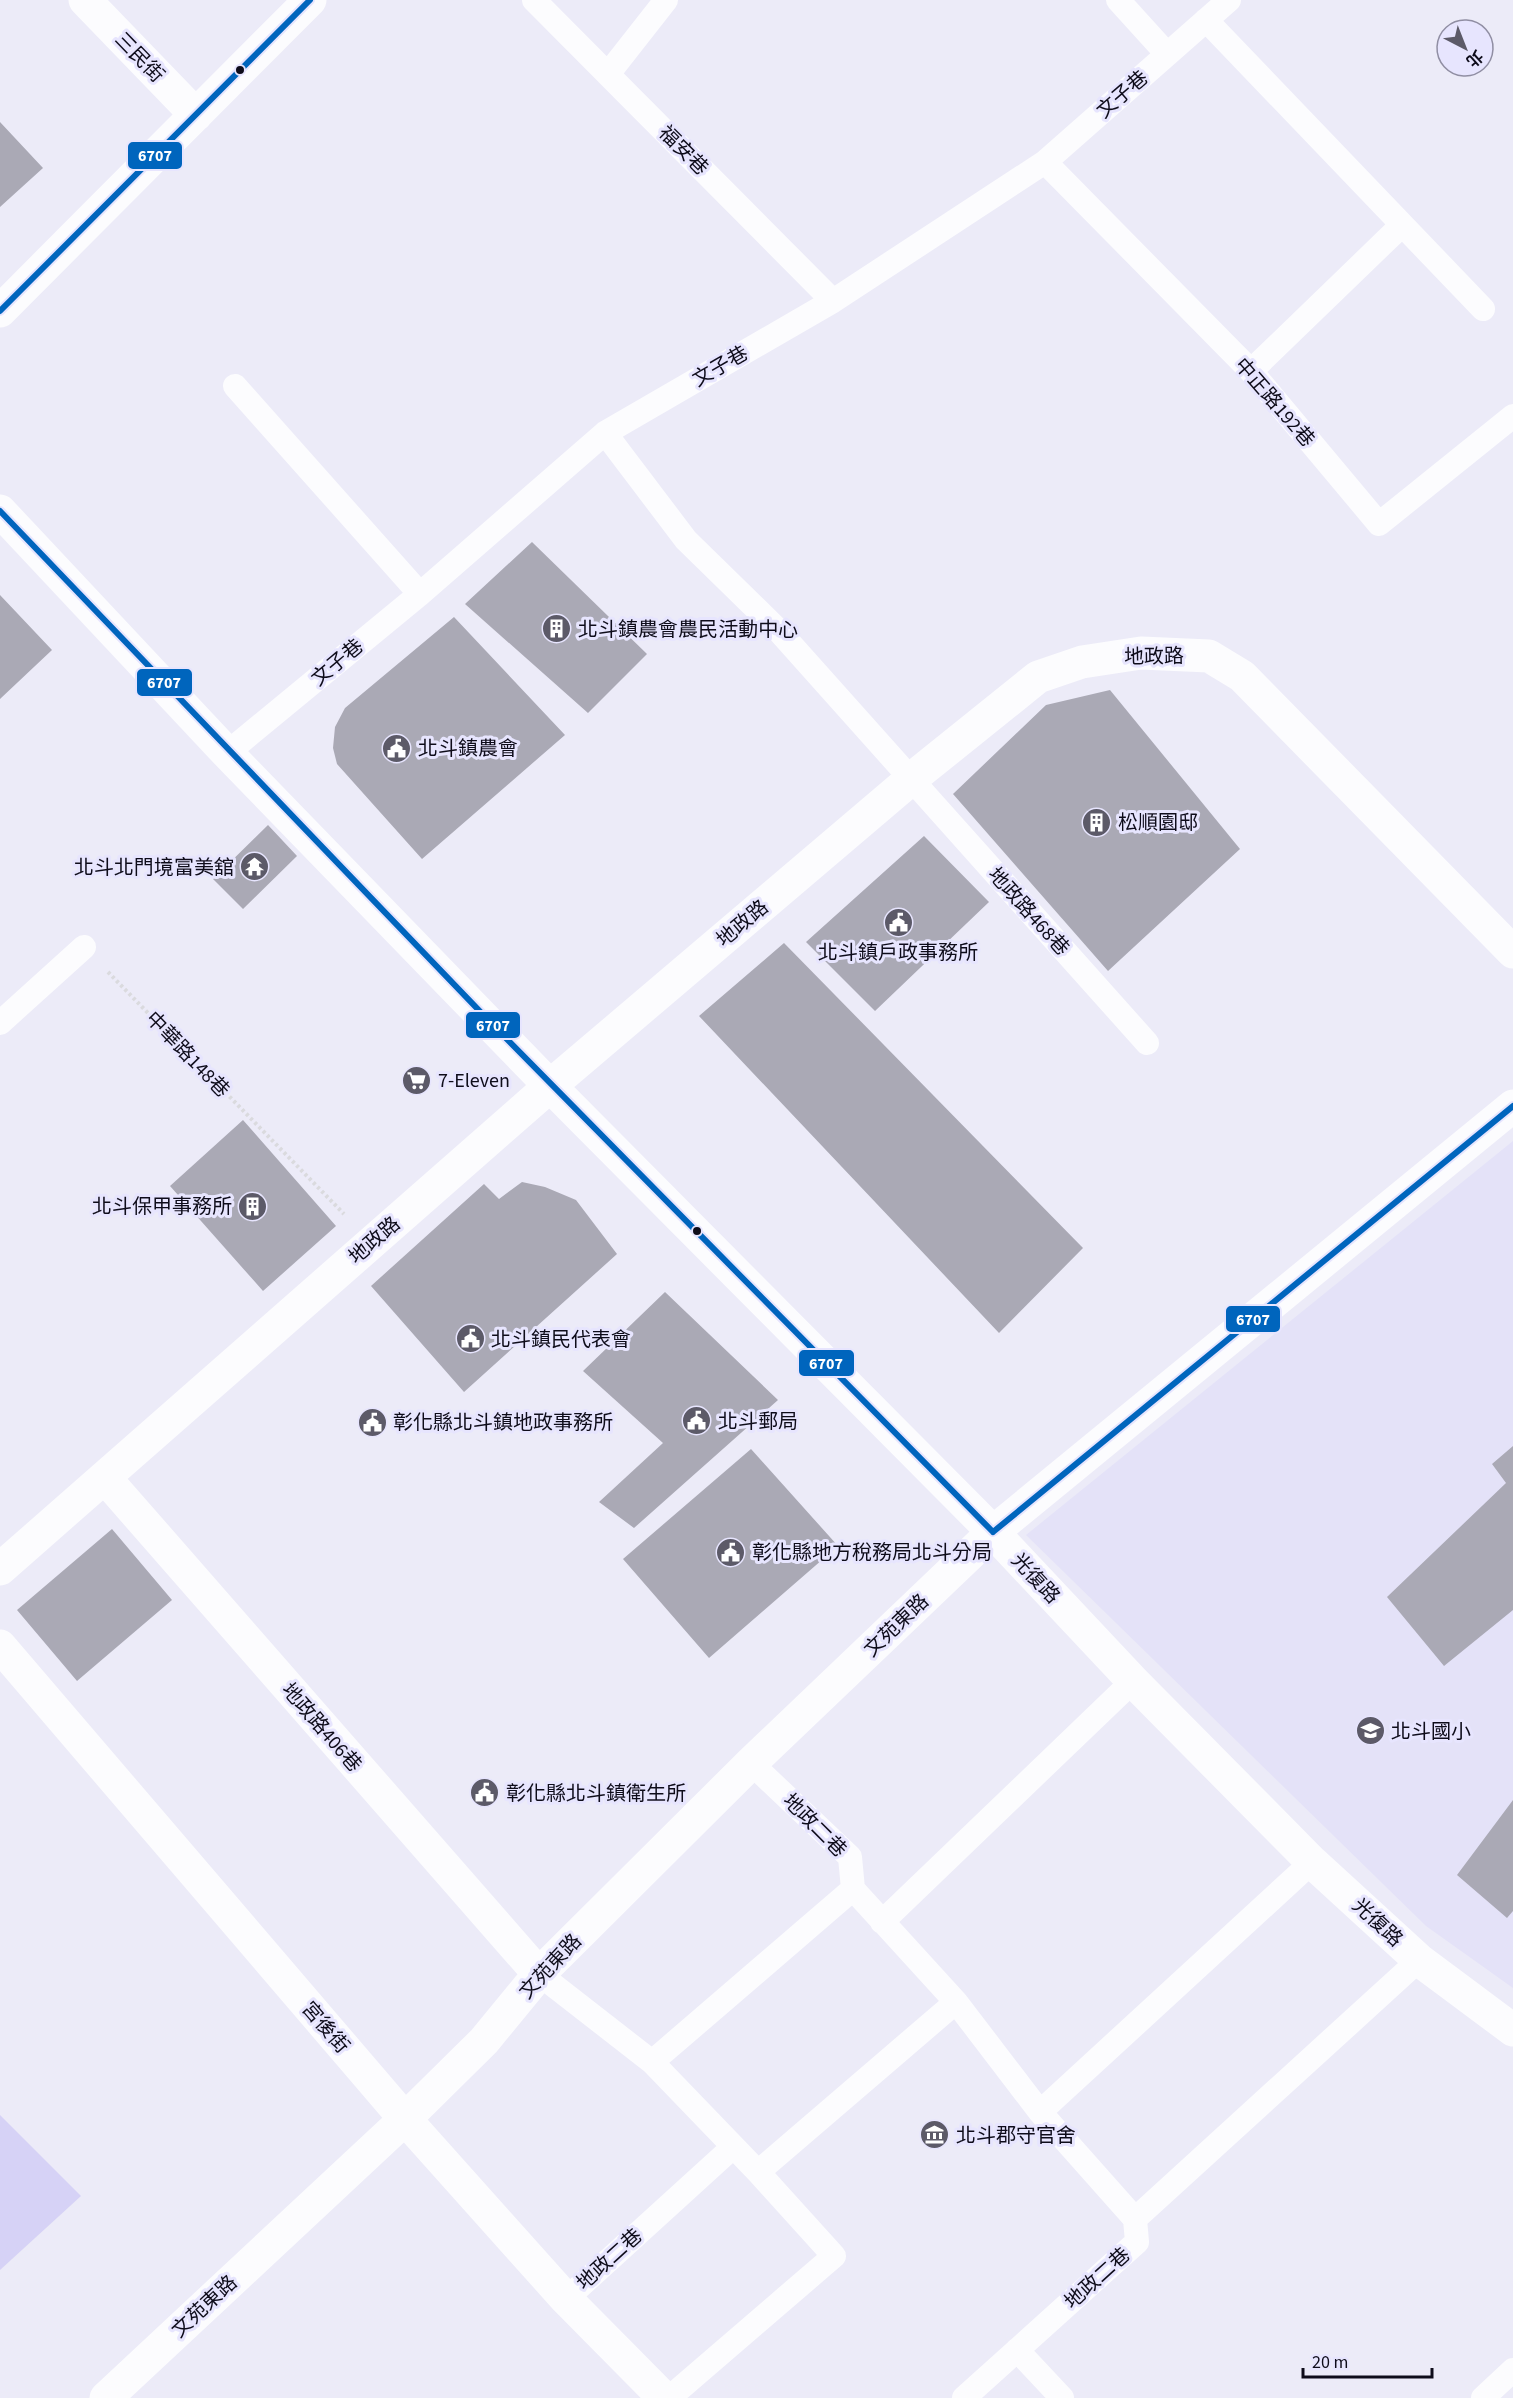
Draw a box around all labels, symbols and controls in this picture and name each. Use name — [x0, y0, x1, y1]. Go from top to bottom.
north arrow — [1435, 18, 1495, 78]
street label: 三民街 — [108, 26, 170, 89]
text: 北 — [1461, 45, 1488, 72]
unlabelled marker — [234, 64, 246, 76]
street label: 文子巷 — [1091, 65, 1154, 125]
street label: 福安巷 — [652, 120, 714, 182]
line badge: 6707 — [127, 141, 183, 170]
text: 6707 — [138, 145, 172, 167]
street label: 文子巷 — [688, 340, 753, 394]
street label: 中正路192巷 — [1228, 352, 1321, 453]
building icon: 北斗鎮農會農民活動中心 — [541, 613, 573, 645]
place label: 北斗鎮農會農民活動中心 — [578, 616, 798, 644]
street label: 文子巷 — [306, 633, 370, 693]
street label: 地政路 — [1124, 642, 1184, 672]
line badge: 6707 — [136, 668, 193, 697]
text: 6707 — [147, 672, 181, 694]
public building icon: 北斗鎮農會 — [381, 732, 413, 764]
place label: 北斗鎮農會 — [418, 735, 518, 763]
building icon: 松順園邸 — [1081, 806, 1113, 838]
place label: 松順園邸 — [1118, 809, 1198, 837]
temple icon: 北斗北門境富美舘 — [239, 851, 271, 883]
place label: 北斗北門境富美舘 — [74, 854, 234, 882]
street label: 地政路468巷 — [981, 861, 1075, 962]
street label: 地政路 — [711, 894, 775, 954]
public building icon: 北斗鎮戶政事務所 — [882, 906, 914, 938]
place label: 北斗鎮戶政事務所 — [818, 939, 978, 967]
street label: 中華路148巷 — [139, 1005, 235, 1104]
line badge: 6707 — [465, 1011, 521, 1039]
text: 6707 — [476, 1015, 510, 1037]
supermarket icon: 7-Eleven — [401, 1064, 433, 1096]
place label: 7-Eleven — [438, 1067, 510, 1095]
building icon: 北斗保甲事務所 — [237, 1190, 269, 1222]
place label: 北斗保甲事務所 — [92, 1193, 232, 1221]
street label: 地政路 — [343, 1211, 406, 1271]
unlabelled marker — [691, 1225, 703, 1237]
line badge: 6707 — [1225, 1305, 1281, 1333]
text: 6707 — [1236, 1309, 1270, 1331]
public building icon: 北斗鎮民代表會 — [454, 1323, 486, 1355]
place label: 北斗鎮民代表會 — [491, 1326, 631, 1354]
line badge: 6707 — [798, 1349, 855, 1377]
text: 6707 — [809, 1353, 843, 1375]
public building icon: 北斗郵局 — [681, 1405, 713, 1437]
public building icon: 彰化縣北斗鎮地政事務所 — [356, 1406, 388, 1438]
place label: 北斗郵局 — [718, 1408, 798, 1436]
place label: 彰化縣北斗鎮地政事務所 — [393, 1409, 613, 1437]
public building icon: 彰化縣地方稅務局北斗分局 — [715, 1536, 747, 1568]
place label: 彰化縣地方稅務局北斗分局 — [752, 1539, 992, 1567]
street label: 光復路 — [1005, 1547, 1066, 1610]
street label: 文苑東路 — [858, 1588, 935, 1664]
street label: 地政路406巷 — [275, 1677, 368, 1778]
school or university icon: 北斗國小 — [1354, 1715, 1386, 1747]
place label: 北斗國小 — [1391, 1718, 1471, 1746]
public building icon: 彰化縣北斗鎮衛生所 — [469, 1777, 501, 1809]
place label: 彰化縣北斗鎮衛生所 — [506, 1780, 686, 1808]
street label: 地政二巷 — [776, 1788, 852, 1864]
street label: 光復路 — [1346, 1892, 1409, 1953]
street label: 文苑東路 — [513, 1928, 588, 2005]
street label: 宮後街 — [295, 1996, 355, 2059]
museum icon: 北斗郡守官舍 — [919, 2119, 951, 2151]
place label: 北斗郡守官舍 — [956, 2122, 1076, 2150]
street label: 地政二巷 — [571, 2223, 649, 2297]
street label: 地政二巷 — [1059, 2242, 1137, 2316]
street label: 文苑東路 — [166, 2269, 243, 2344]
scale bar — [1303, 2341, 1432, 2379]
text: 20 m — [1312, 2350, 1348, 2375]

